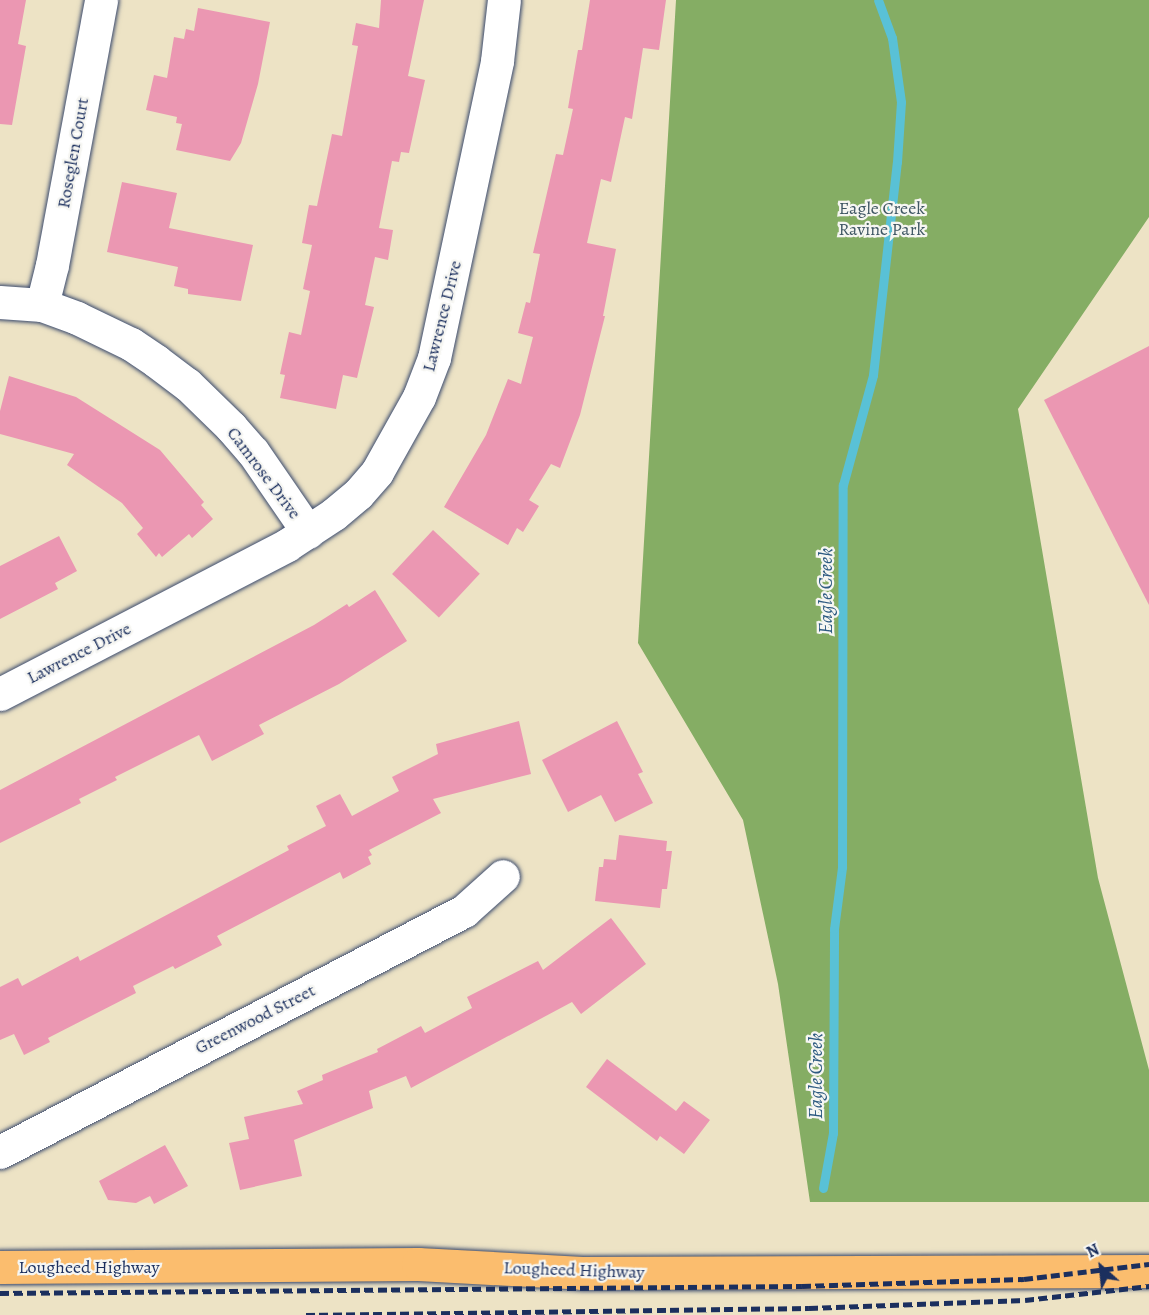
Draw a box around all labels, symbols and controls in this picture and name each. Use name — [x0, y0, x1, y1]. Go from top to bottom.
street label: Roseglen Court — [53, 96, 93, 210]
park label: Eagle Creek Ravine Park — [838, 198, 926, 240]
street label: Lawrence Drive — [418, 258, 466, 374]
street label: Camrose Drive — [222, 423, 306, 523]
water label: Eagle Creek — [813, 548, 837, 634]
street label: Lawrence Drive — [23, 618, 135, 688]
street label: Greenwood Street — [191, 979, 319, 1059]
water label: Eagle Creek — [803, 1033, 827, 1119]
north arrow — [1071, 1237, 1131, 1297]
text: N — [1083, 1239, 1103, 1263]
street label: Lougheed Highway — [18, 1256, 160, 1278]
street label: Lougheed Highway — [503, 1257, 645, 1283]

